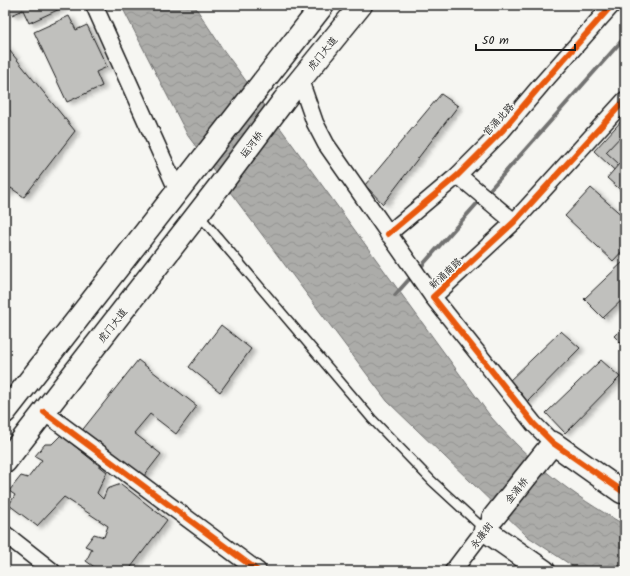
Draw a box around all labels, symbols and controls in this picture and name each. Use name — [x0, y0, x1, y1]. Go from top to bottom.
scale bar — [476, 26, 575, 52]
text: 50 m — [482, 31, 509, 50]
street label: 虎门大道 — [304, 33, 342, 74]
street label: 官涌北路 — [479, 99, 518, 140]
street label: 运河桥 — [236, 128, 267, 161]
street label: 新涌南路 — [426, 254, 466, 293]
street label: 虎门大道 — [94, 305, 131, 346]
street label: 金涌桥 — [501, 474, 532, 507]
street label: 永康街 — [466, 519, 497, 552]

